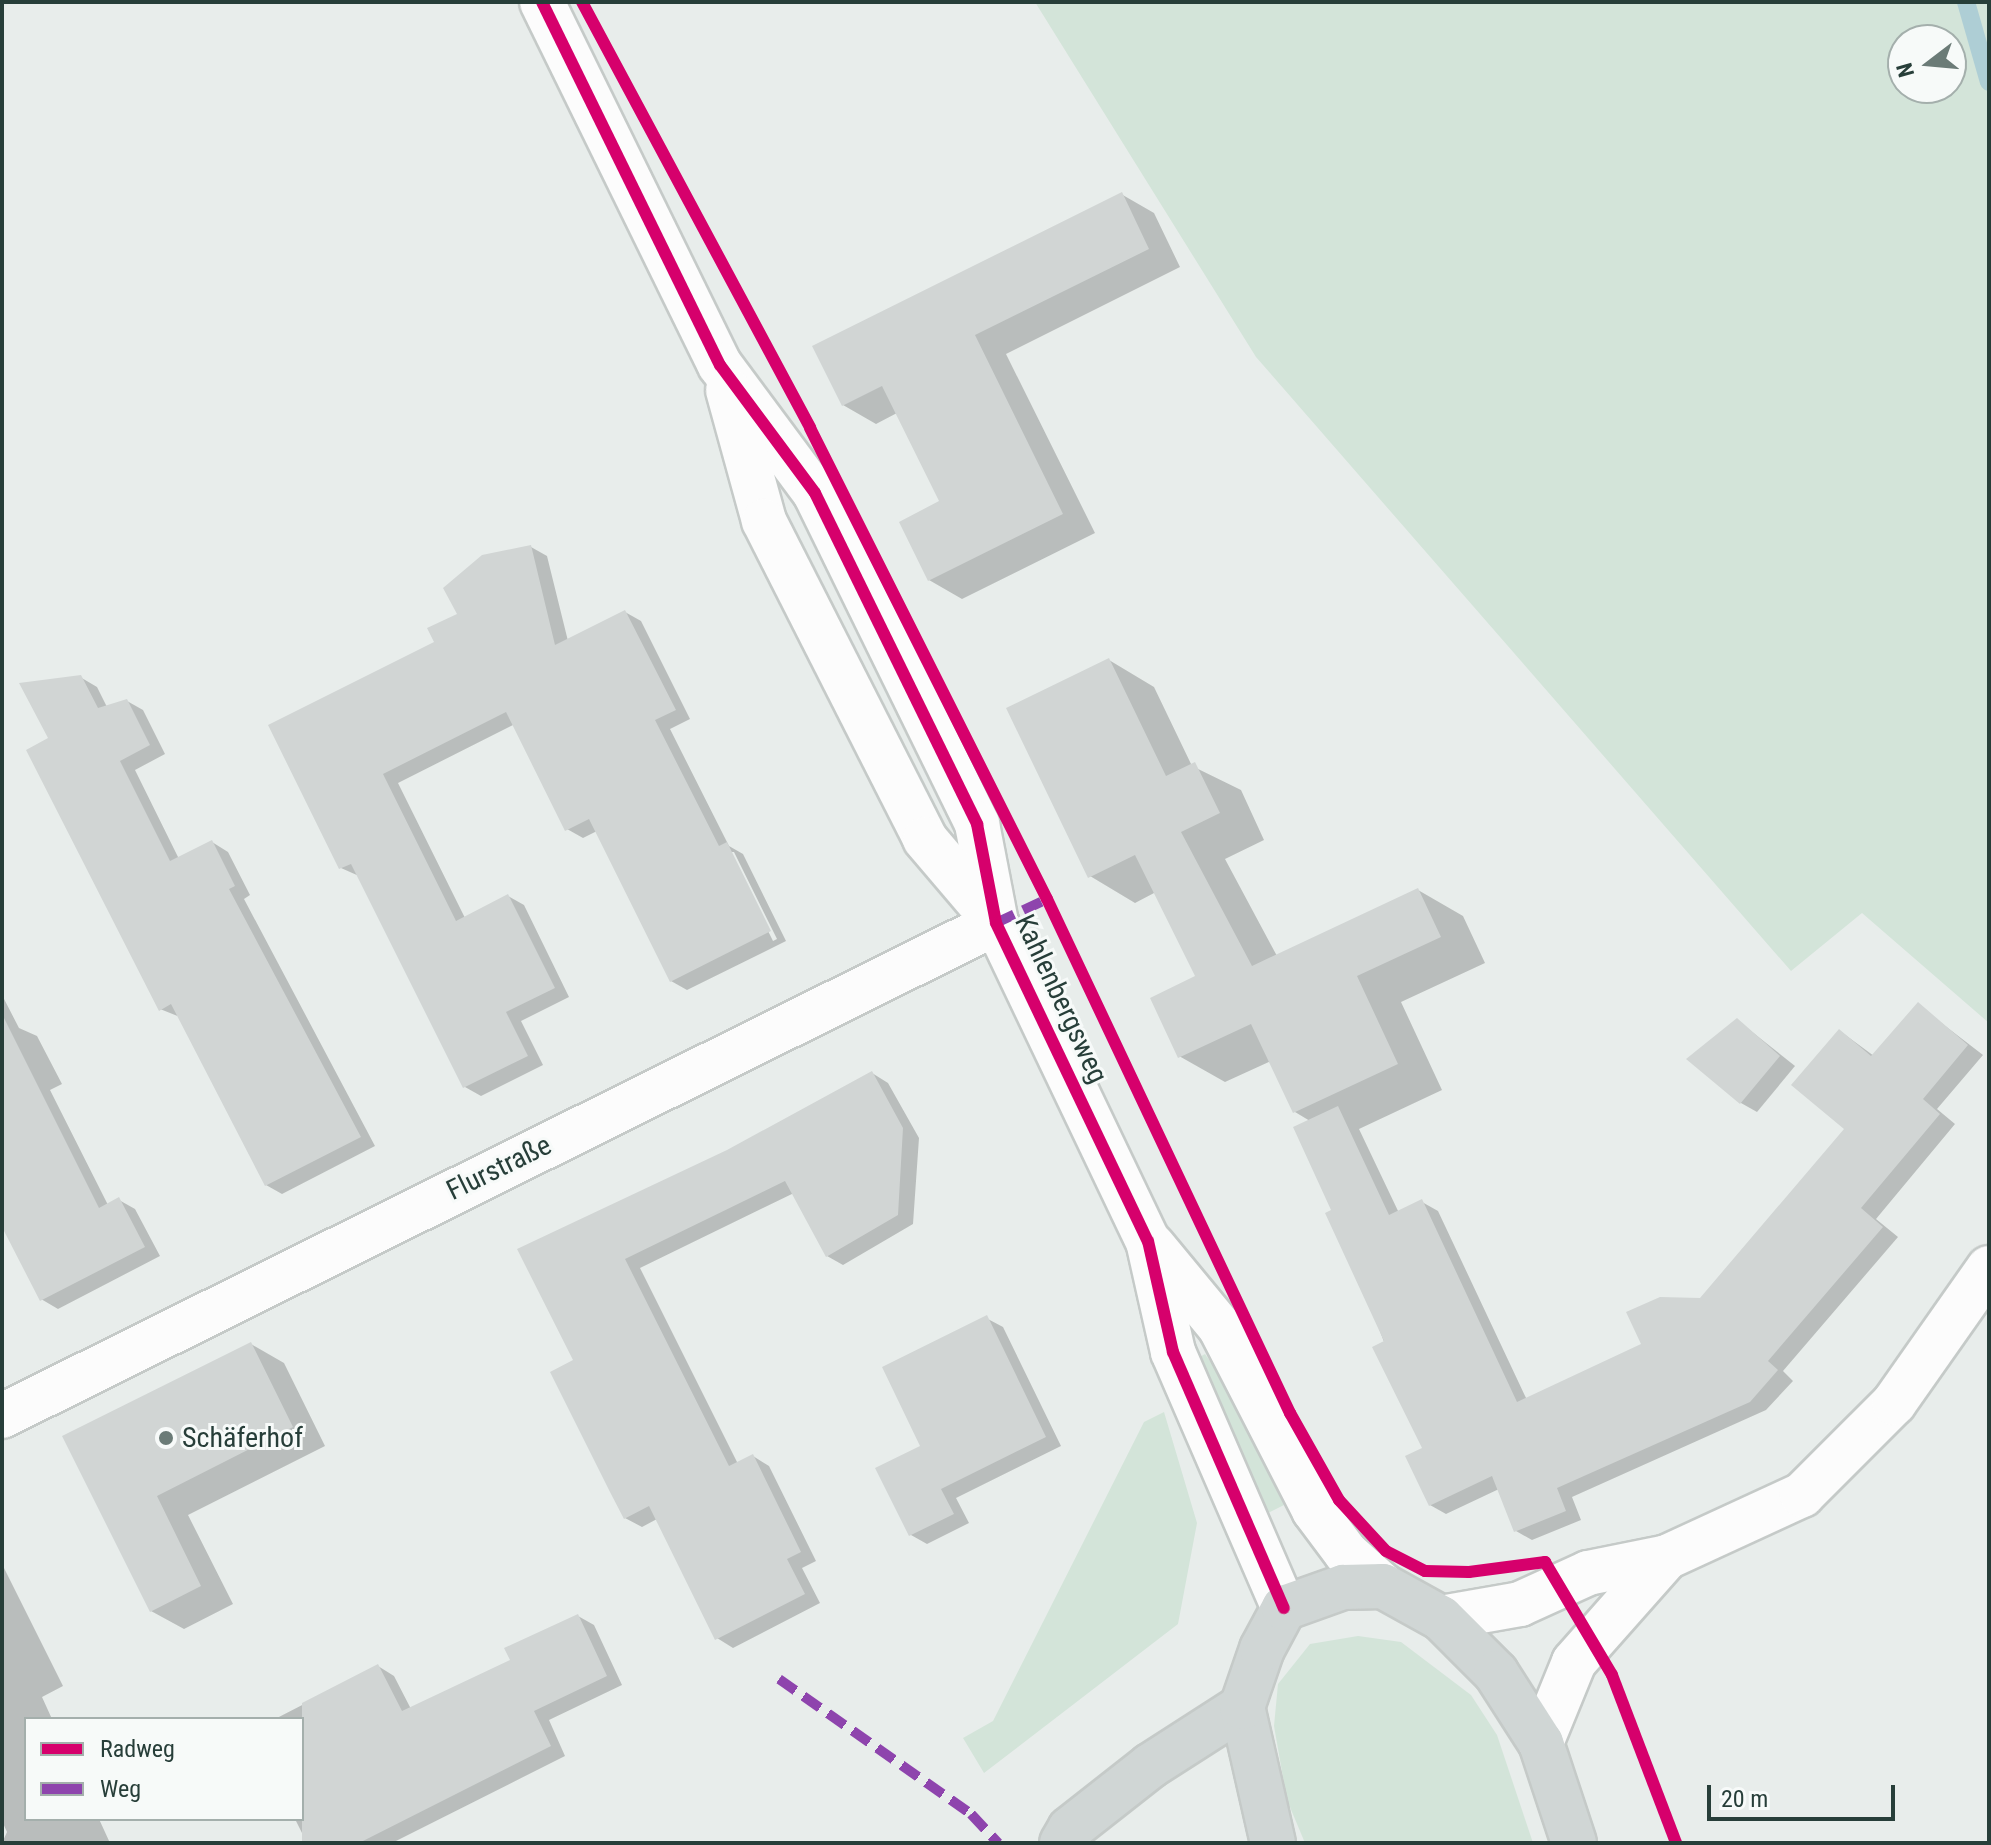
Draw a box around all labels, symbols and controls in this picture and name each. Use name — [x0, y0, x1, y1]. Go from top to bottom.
north arrow — [1887, 24, 1967, 104]
text: N — [1891, 60, 1919, 80]
street label: Kahlenbergsweg — [1007, 909, 1115, 1089]
street label: Flurstraße — [441, 1128, 557, 1208]
place label: Schäferhof — [182, 1421, 303, 1455]
marker: Schäferhof — [157, 1429, 175, 1447]
legend — [24, 1717, 304, 1821]
text: Radweg — [100, 1735, 175, 1763]
scale bar — [1711, 1769, 1899, 1819]
text: Weg — [100, 1775, 141, 1803]
text: 20 m — [1721, 1785, 1768, 1813]

